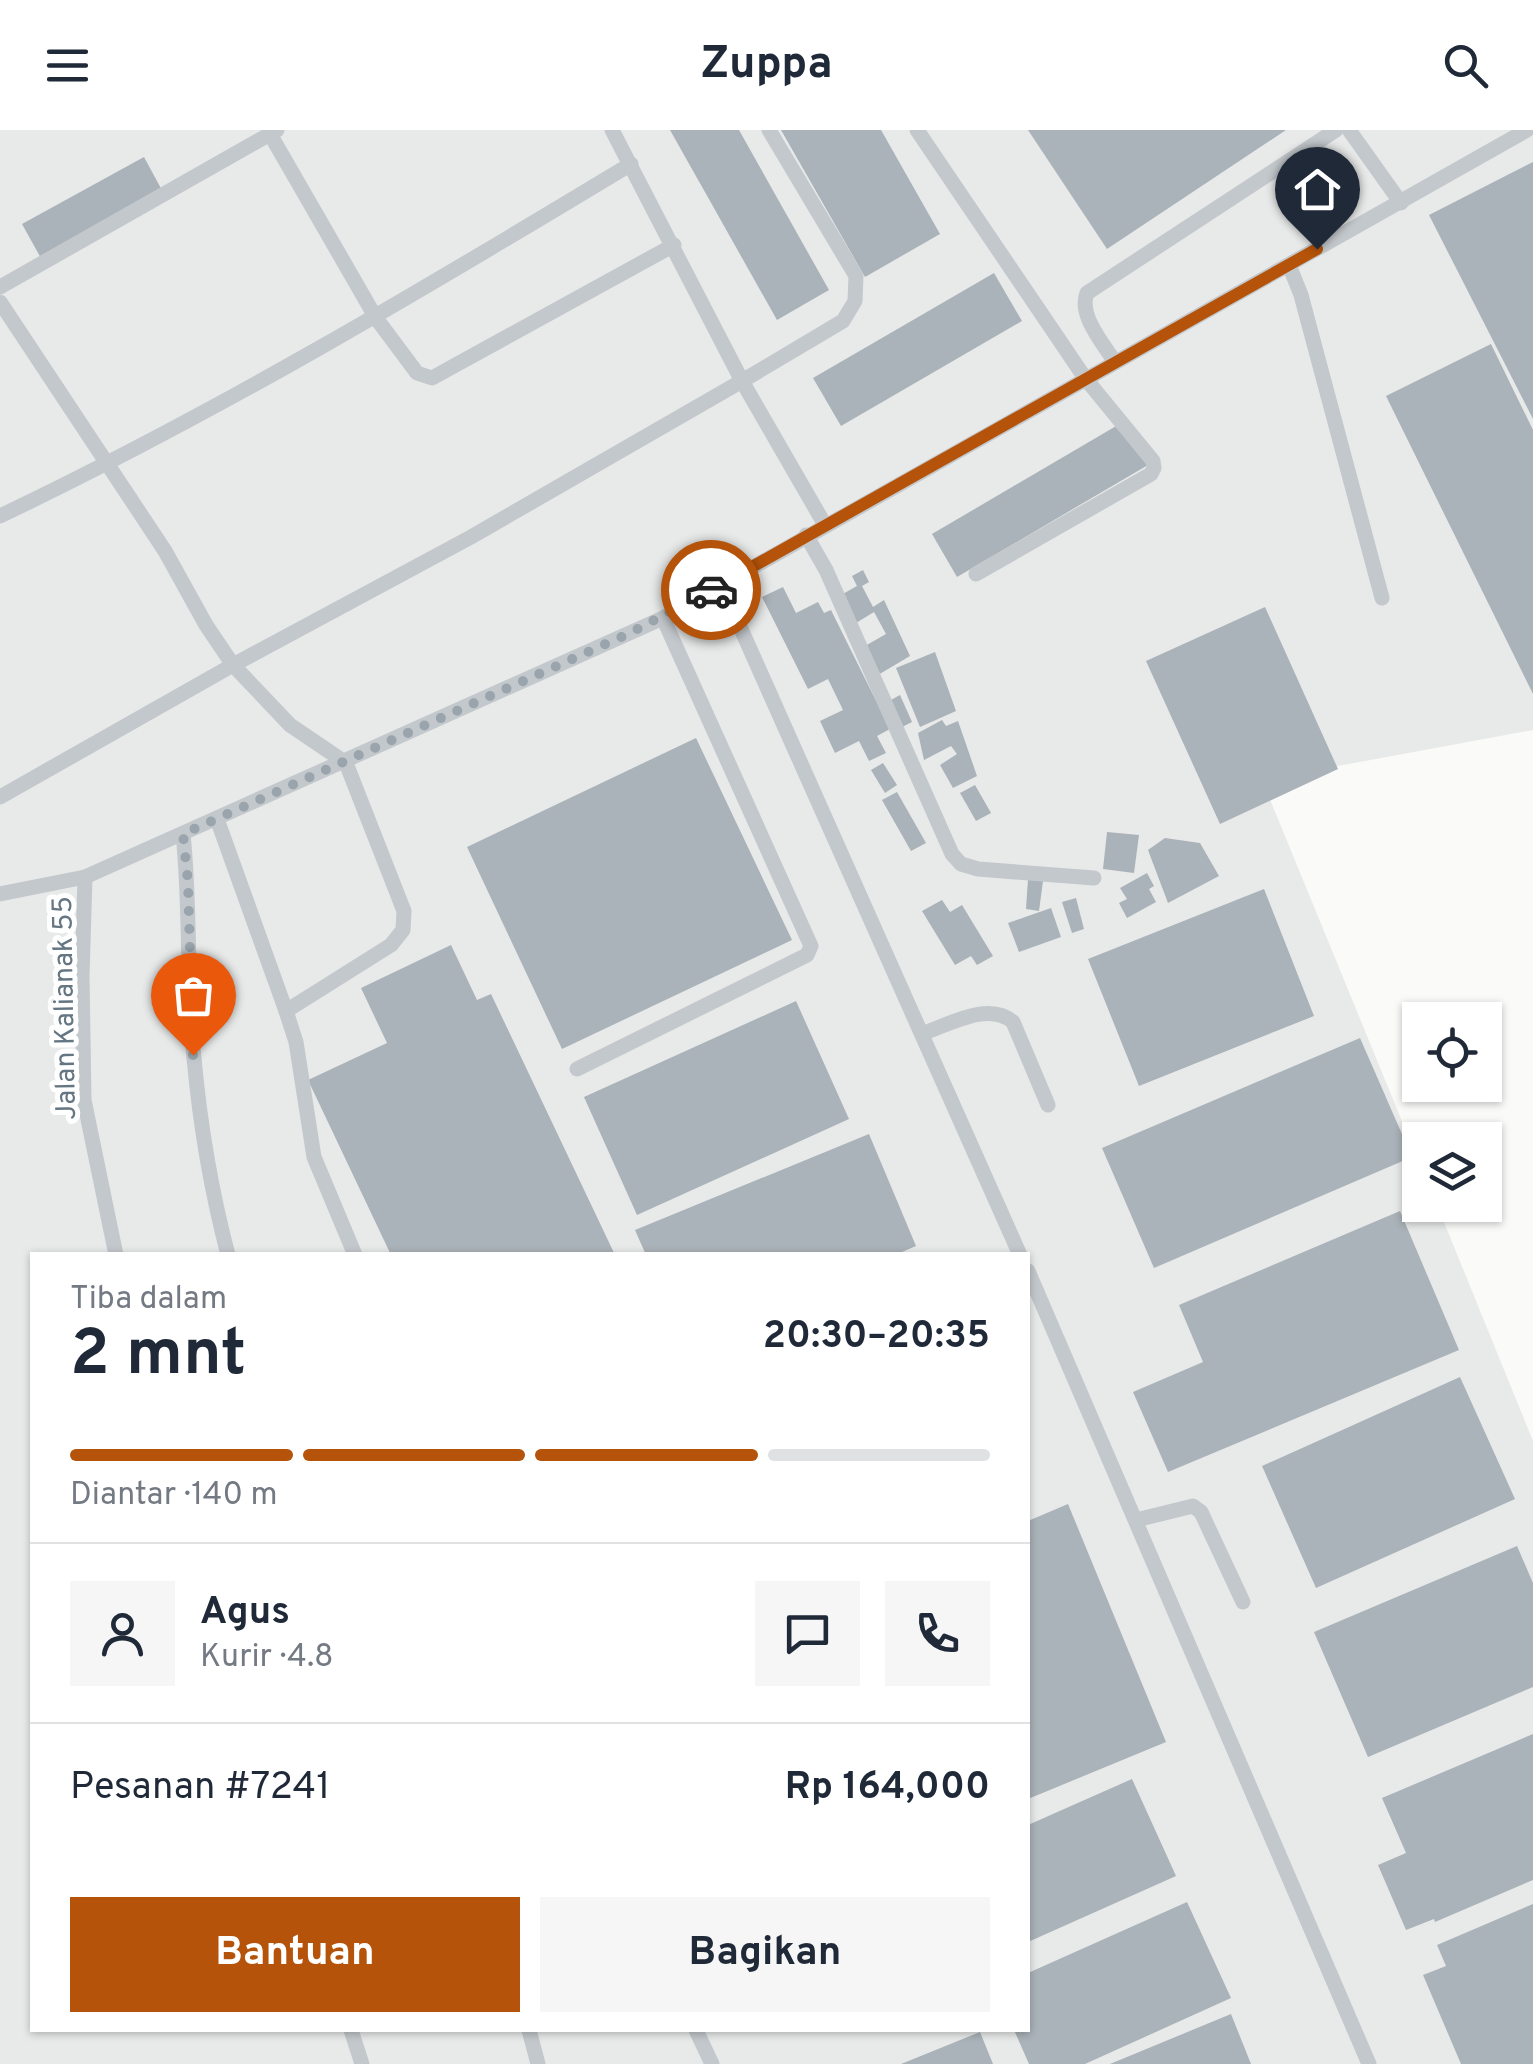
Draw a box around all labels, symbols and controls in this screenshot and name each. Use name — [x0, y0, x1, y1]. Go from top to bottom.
text: Zuppa — [700, 37, 833, 94]
icon: menu — [40, 38, 95, 93]
icon: search — [1438, 38, 1493, 93]
pin — [1275, 147, 1360, 250]
icon: home — [1290, 162, 1345, 217]
courier — [661, 540, 761, 640]
icon: car — [684, 563, 739, 618]
street label: Jalan Kalianak 55 — [46, 896, 86, 1120]
pin — [151, 953, 236, 1056]
icon: bag — [166, 968, 221, 1023]
map controls — [1402, 1002, 1502, 1222]
button: locate — [1402, 1002, 1502, 1102]
button: layers — [1402, 1122, 1502, 1222]
text: Tiba dalam — [70, 1280, 227, 1320]
text: 20:30–20:35 — [763, 1313, 990, 1362]
text: 2 mnt — [70, 1316, 246, 1398]
text: Diantar · 140 m — [70, 1476, 278, 1516]
button: person — [70, 1581, 175, 1686]
button: chat — [755, 1581, 860, 1686]
button: phone — [885, 1581, 990, 1686]
text: Agus — [200, 1589, 290, 1638]
text: Kurir · 4.8 — [200, 1638, 334, 1678]
text: Pesanan #7241 — [70, 1764, 330, 1813]
text: Rp 164,000 — [785, 1764, 990, 1813]
button: Bantuan — [70, 1897, 520, 2012]
button: Bagikan — [540, 1897, 990, 2012]

